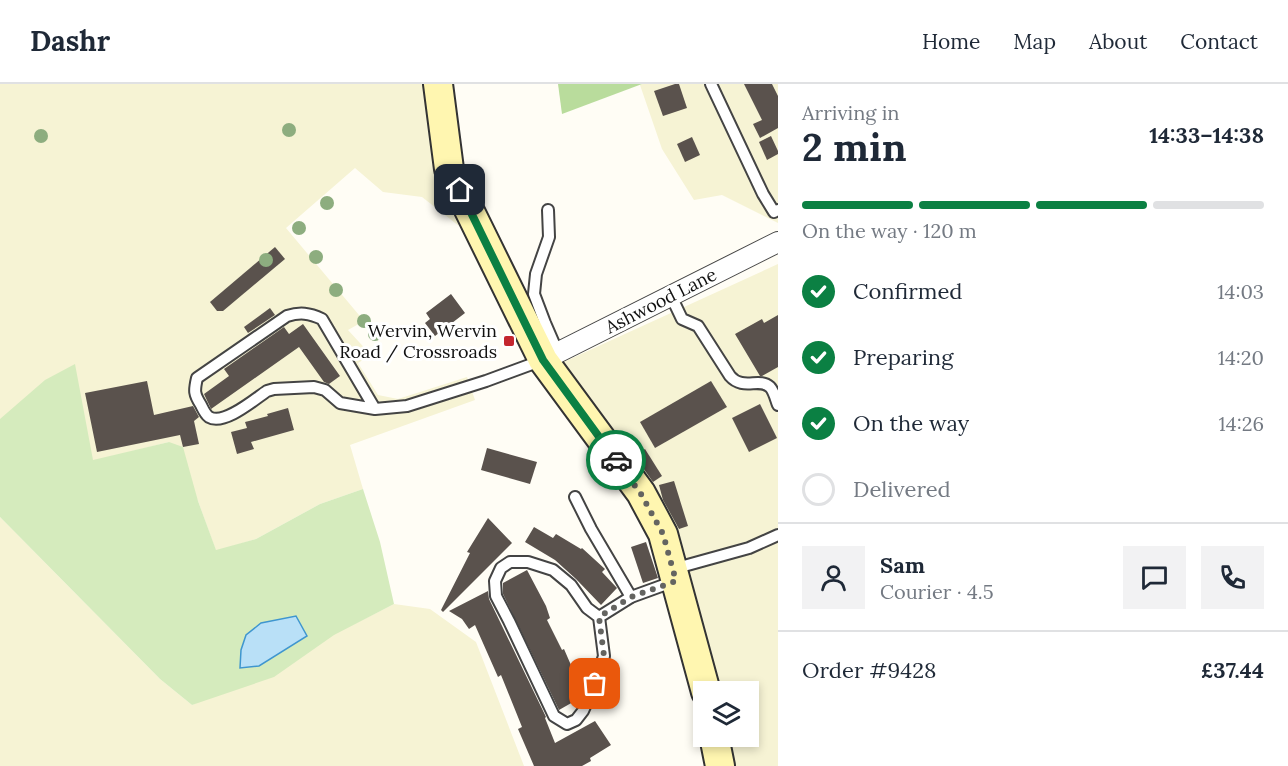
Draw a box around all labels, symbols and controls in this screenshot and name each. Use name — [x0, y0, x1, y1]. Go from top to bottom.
text: Dashr — [30, 23, 110, 59]
text: Home — [922, 28, 980, 55]
text: Map — [1013, 28, 1056, 55]
text: About — [1089, 28, 1147, 55]
text: Contact — [1180, 28, 1258, 55]
text: Arriving in — [802, 100, 899, 125]
text: 14:33–14:38 — [1149, 121, 1264, 149]
text: 2 min — [802, 122, 907, 172]
pin — [434, 164, 485, 215]
icon: home — [443, 173, 476, 206]
text: On the way · 120 m — [802, 218, 977, 243]
street label: Ashwood Lane — [600, 263, 720, 339]
icon: check — [802, 275, 835, 308]
text: Confirmed — [853, 277, 962, 305]
text: 14:03 — [1217, 279, 1264, 304]
place label: Wervin, Wervin Road / Crossroads — [339, 319, 497, 363]
marker: Wervin, Wervin Road / Crossroads — [502, 334, 516, 348]
icon: check — [802, 341, 835, 374]
text: Preparing — [853, 343, 953, 371]
text: 14:20 — [1218, 345, 1264, 370]
icon: check — [802, 407, 835, 440]
text: On the way — [853, 409, 969, 437]
text: 14:26 — [1219, 411, 1264, 436]
courier — [586, 430, 646, 490]
icon: car — [600, 444, 633, 477]
text: Delivered — [853, 475, 951, 503]
button: person — [802, 546, 865, 609]
button: chat — [1123, 546, 1186, 609]
button: phone — [1201, 546, 1264, 609]
text: Sam — [880, 551, 925, 579]
text: Courier · 4.5 — [880, 579, 994, 604]
text: Order #9428 — [802, 656, 936, 684]
text: £37.44 — [1201, 656, 1264, 684]
pin — [569, 658, 620, 709]
icon: bag — [578, 667, 611, 700]
map controls — [693, 681, 759, 747]
button: layers — [693, 681, 759, 747]

